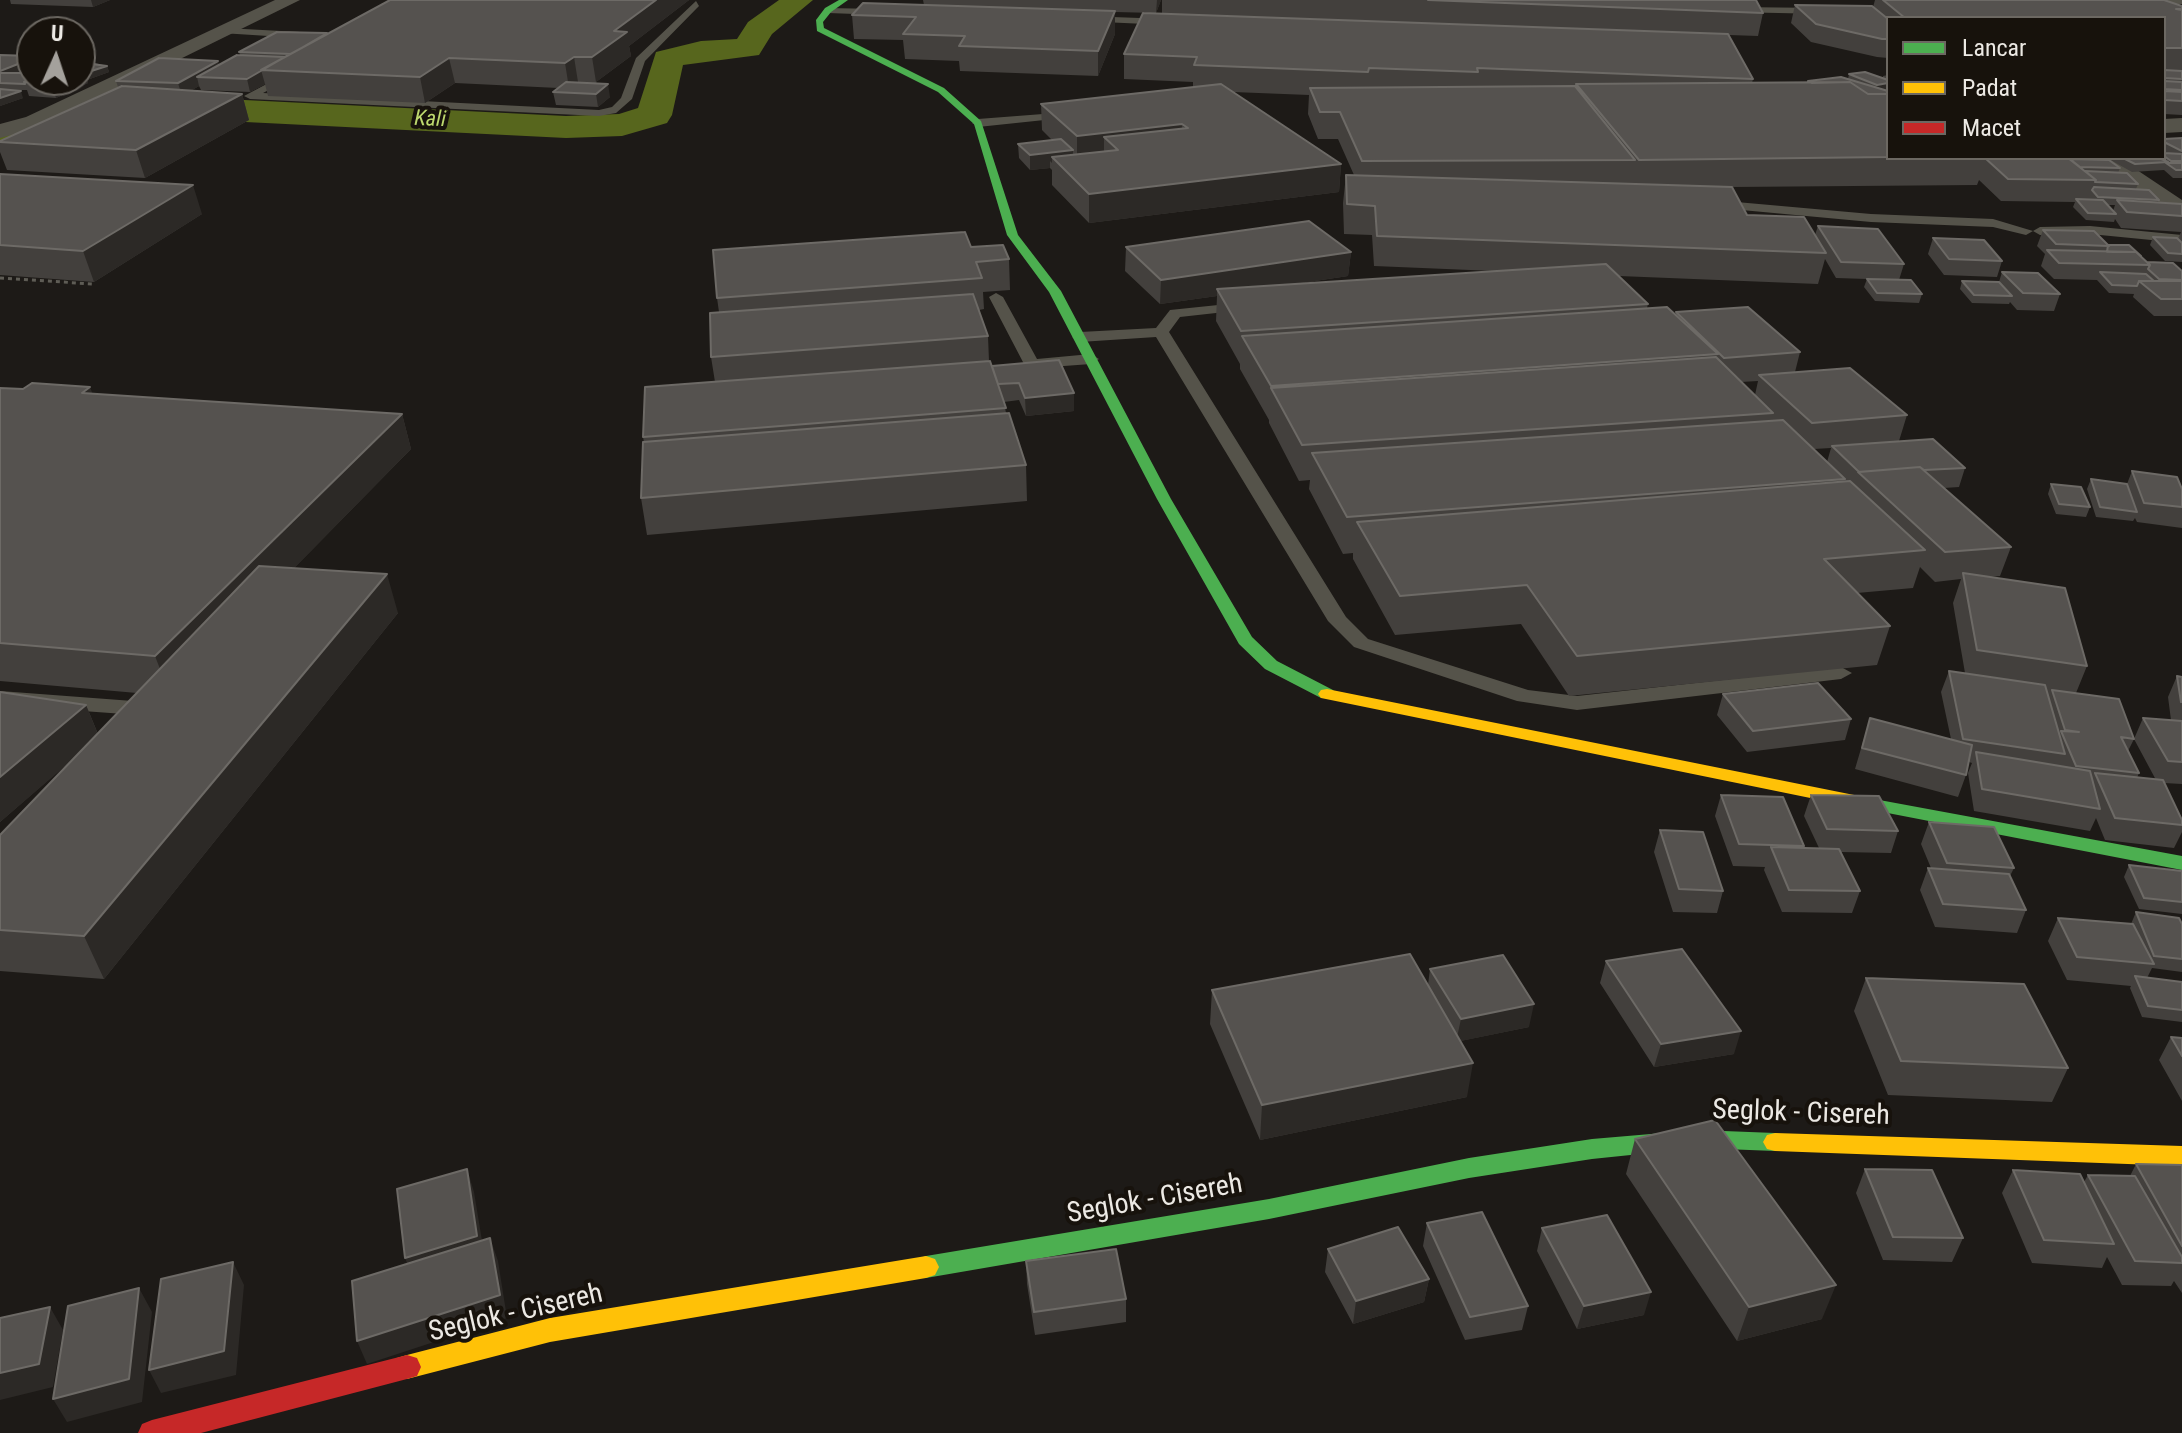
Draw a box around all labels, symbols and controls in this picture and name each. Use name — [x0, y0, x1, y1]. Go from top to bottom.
north arrow — [16, 16, 96, 96]
legend — [1886, 16, 2166, 160]
text: U — [50, 21, 64, 46]
text: Lancar — [1962, 34, 2026, 62]
text: Padat — [1962, 74, 2017, 102]
water label: Kali — [414, 106, 446, 134]
text: Macet — [1962, 114, 2021, 142]
street label: Seglok - Cisereh — [1712, 1094, 1890, 1134]
street label: Seglok - Cisereh — [1065, 1168, 1245, 1232]
street label: Seglok - Cisereh — [426, 1278, 606, 1350]

